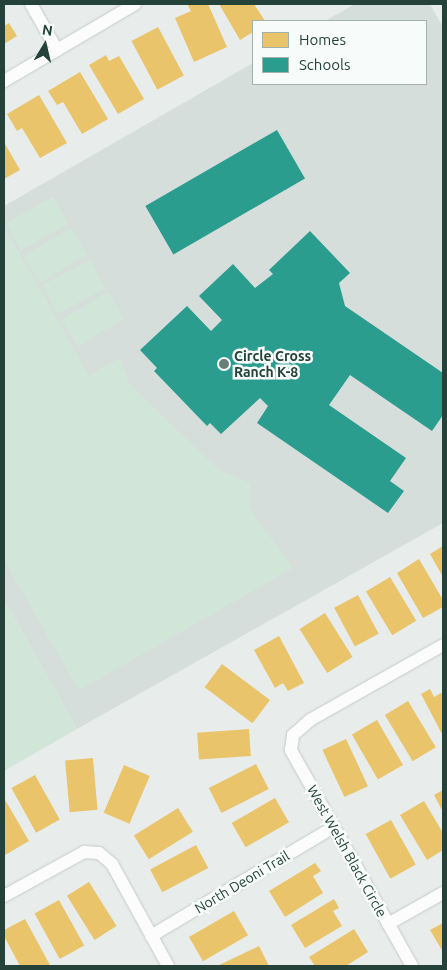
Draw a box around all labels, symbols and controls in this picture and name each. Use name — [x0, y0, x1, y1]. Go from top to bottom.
north arrow — [20, 20, 70, 70]
legend — [252, 20, 427, 85]
text: N — [41, 21, 54, 39]
text: Homes — [299, 31, 346, 48]
text: Schools — [299, 56, 350, 73]
place label: Circle Cross Ranch K-8 — [234, 348, 311, 381]
marker: Circle Cross Ranch K-8 — [218, 358, 230, 370]
street label: West Welsh Black Circle — [304, 782, 390, 920]
street label: North Deoni Trail — [192, 847, 292, 917]

